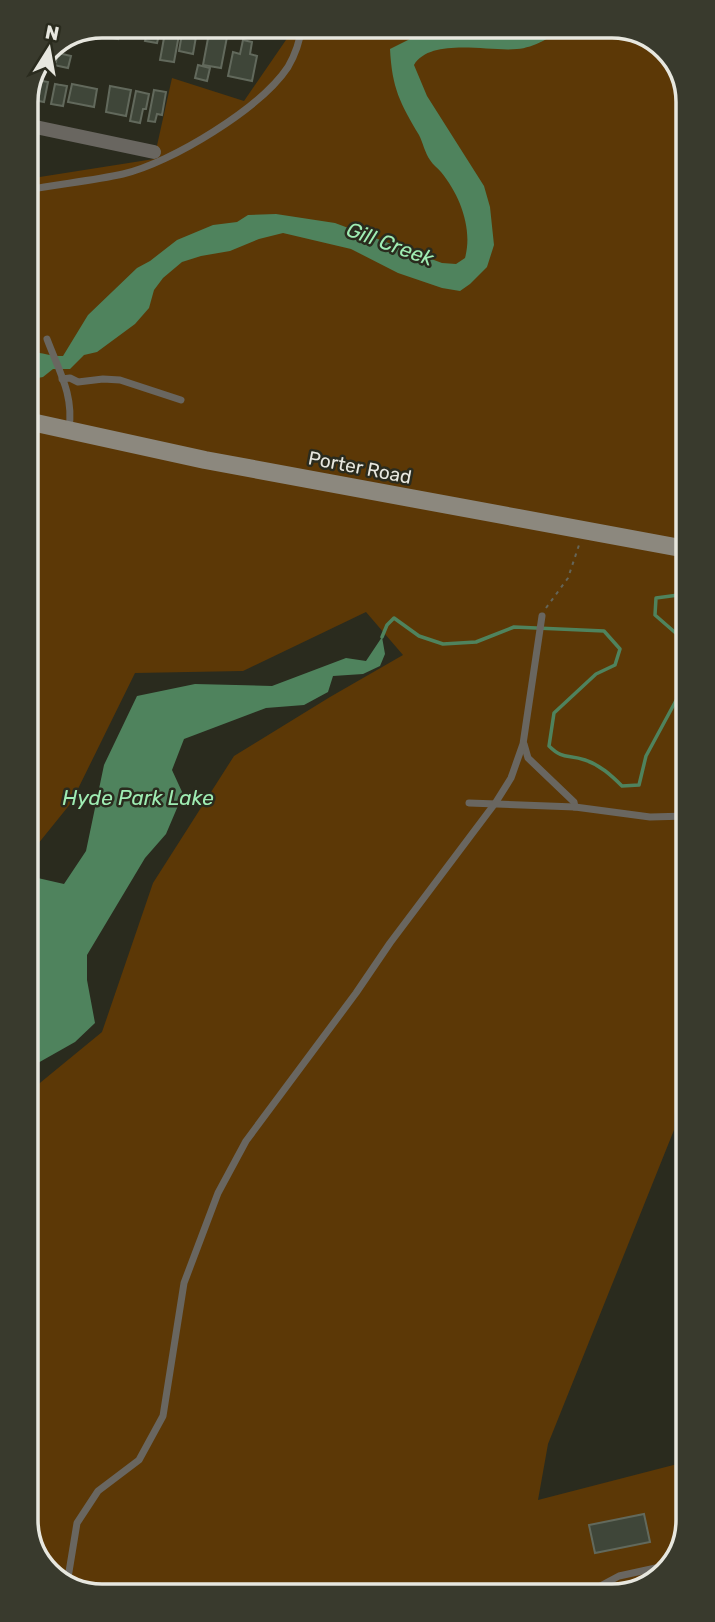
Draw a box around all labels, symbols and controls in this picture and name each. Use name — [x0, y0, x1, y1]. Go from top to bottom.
north arrow — [14, 14, 84, 84]
text: N — [43, 20, 61, 45]
water label: Gill Creek — [343, 216, 438, 271]
street label: Porter Road — [306, 446, 414, 489]
water label: Hyde Park Lake — [62, 785, 214, 810]

